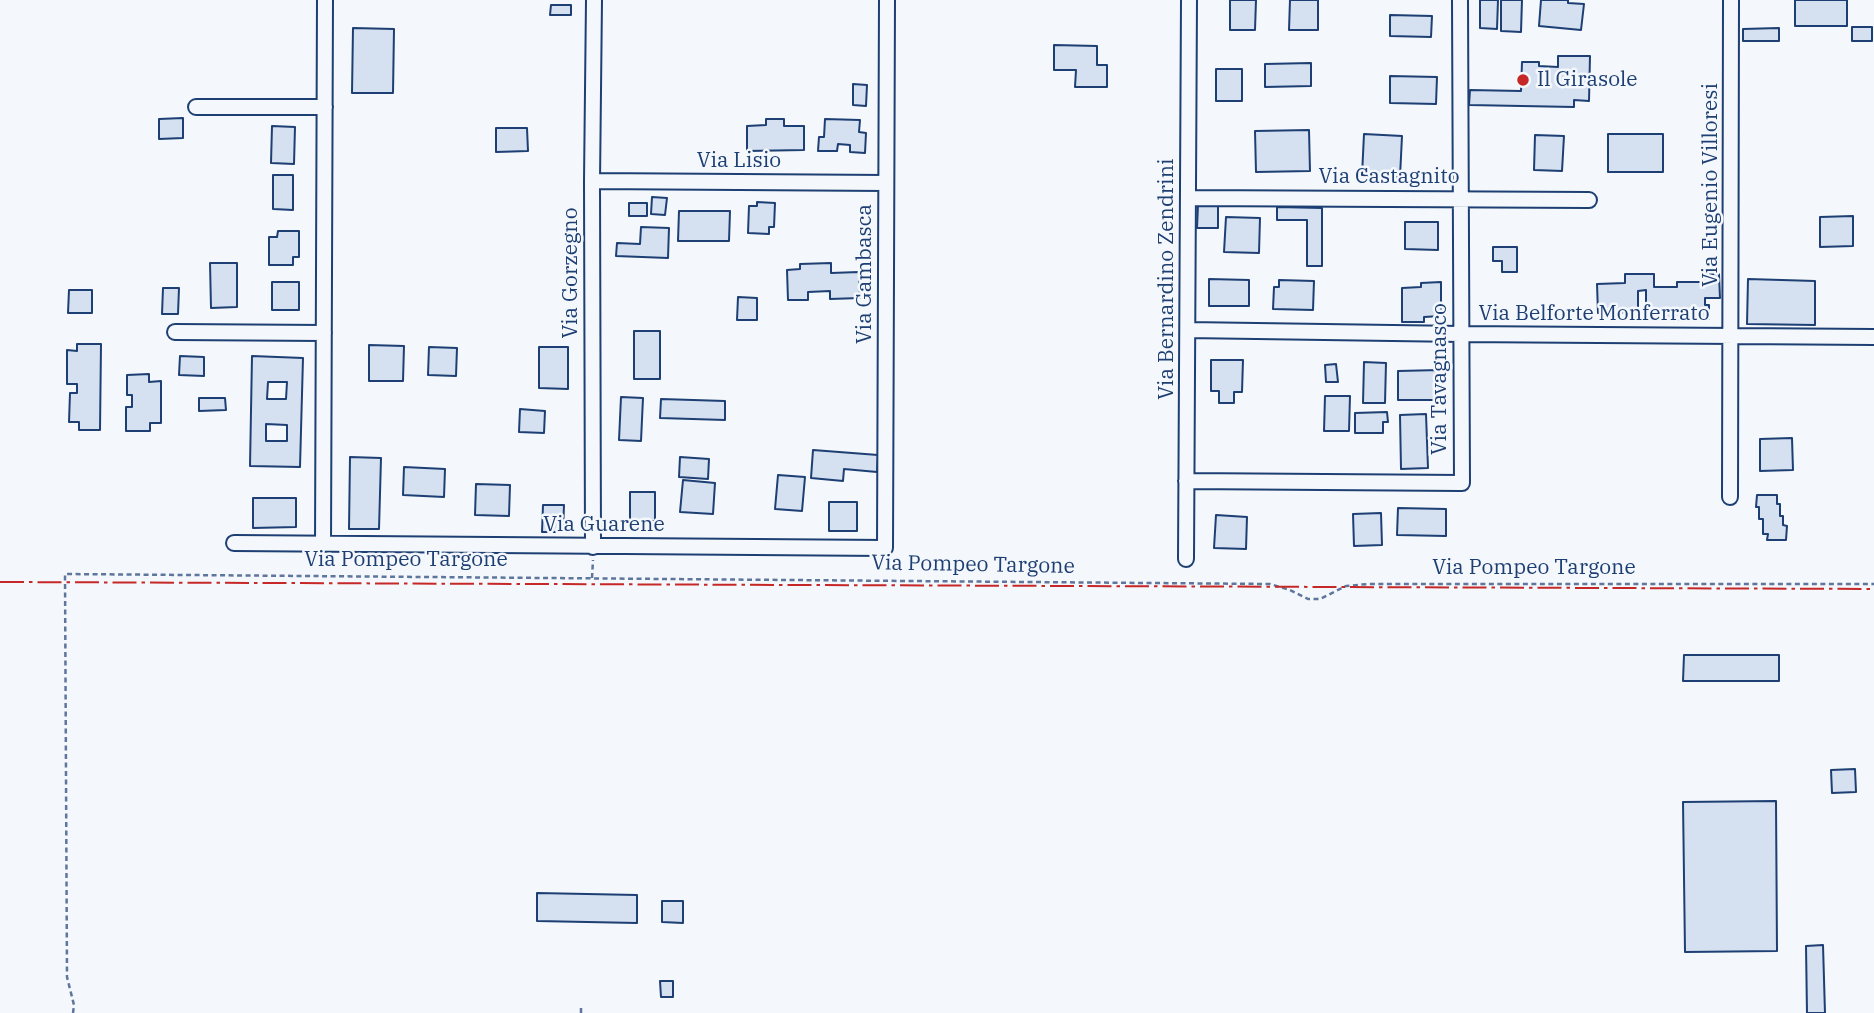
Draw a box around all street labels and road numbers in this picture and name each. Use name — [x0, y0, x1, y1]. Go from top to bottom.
street label: Via Eugenio Villoresi — [1698, 83, 1724, 287]
street label: Via Lisio — [697, 148, 781, 174]
street label: Via Bernardino Zendrini — [1154, 158, 1180, 400]
street label: Via Castagnito — [1319, 164, 1459, 190]
street label: Via Gambasca — [852, 204, 878, 344]
street label: Via Gorzegno — [558, 207, 584, 339]
street label: Via Belforte Monferrato — [1478, 301, 1710, 327]
street label: Via Tavagnasco — [1427, 303, 1453, 455]
street label: Via Guarene — [543, 512, 665, 538]
street label: Via Pompeo Targone — [304, 547, 508, 573]
street label: Via Pompeo Targone — [871, 551, 1075, 579]
street label: Via Pompeo Targone — [1432, 555, 1636, 581]

